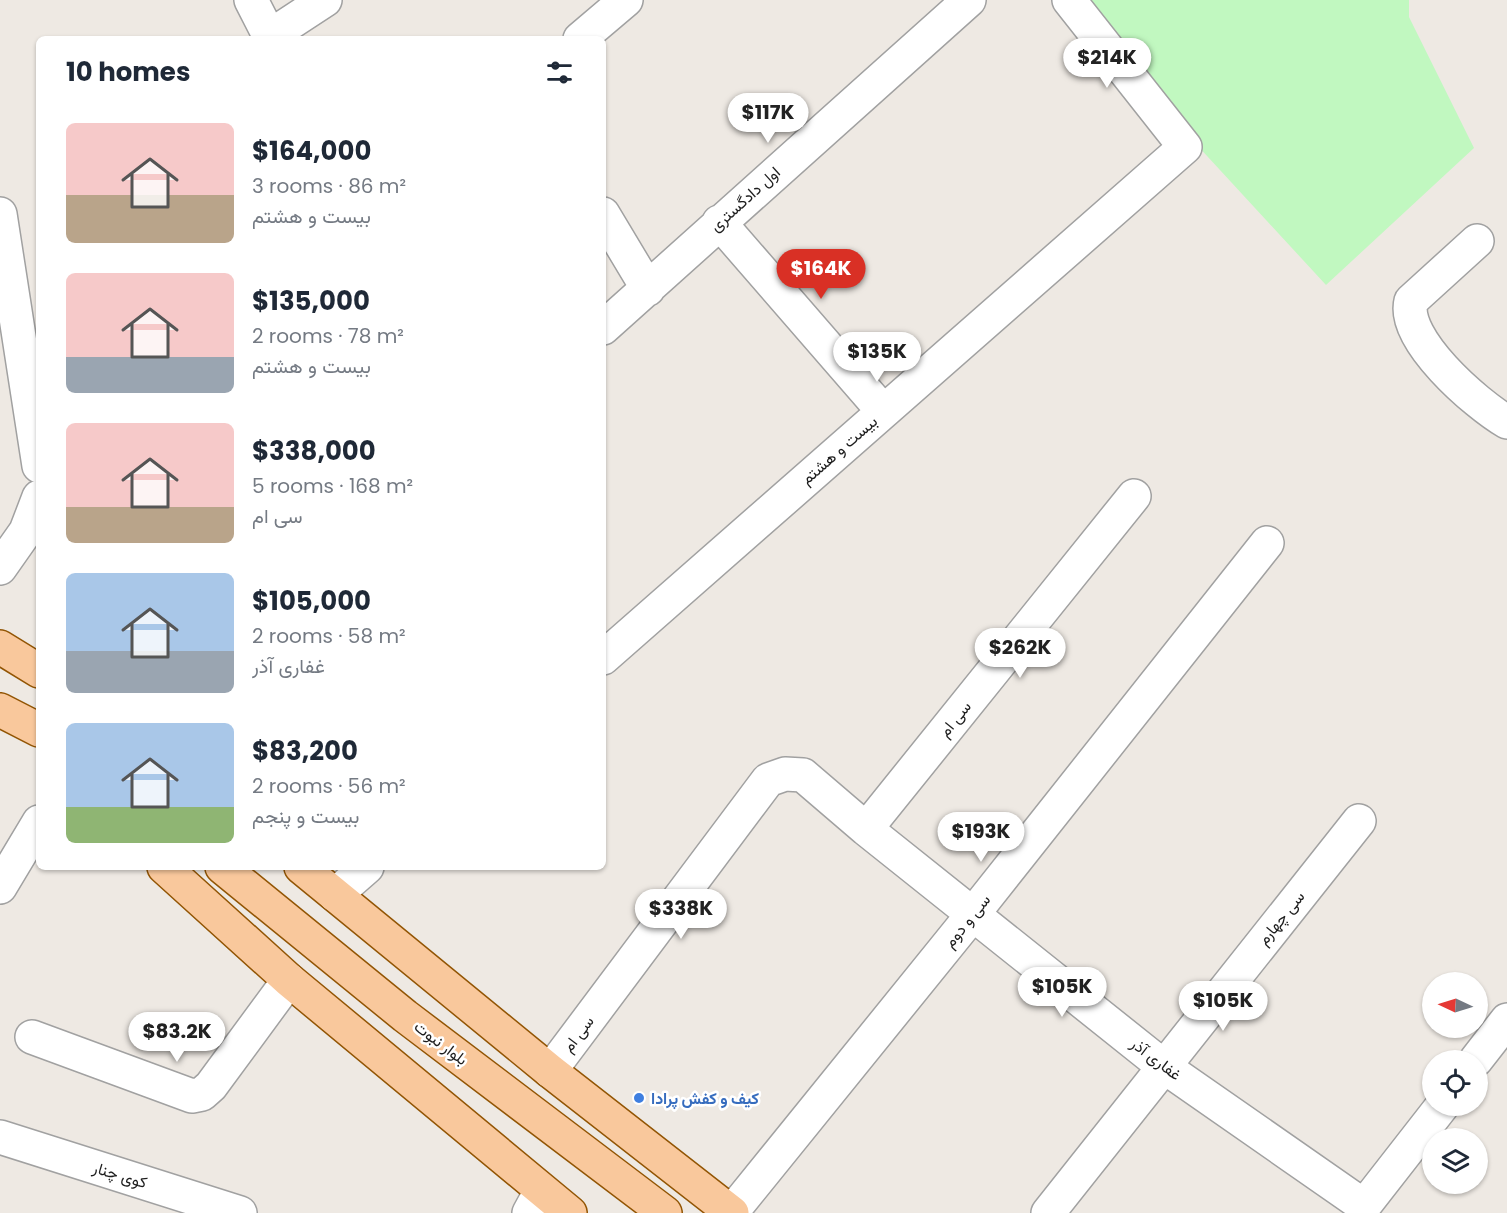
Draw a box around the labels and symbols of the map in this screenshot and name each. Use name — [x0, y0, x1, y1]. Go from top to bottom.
pin: $214K — [1065, 38, 1149, 89]
pin: $117K — [726, 93, 810, 144]
street label: اول دادگستری — [705, 161, 785, 237]
pin: $164K — [779, 249, 863, 300]
pin: $135K — [835, 332, 919, 383]
street label: بیست و هشتم — [796, 410, 882, 490]
pin: $262K — [978, 628, 1062, 679]
street label: سی ام — [933, 696, 977, 742]
pin: $193K — [939, 812, 1023, 863]
street label: سی چهارم — [1252, 886, 1310, 950]
pin: $338K — [639, 889, 723, 940]
street label: سی و دوم — [938, 889, 996, 953]
pin: $105K — [1020, 967, 1104, 1018]
north arrow — [1422, 972, 1488, 1038]
pin: $105K — [1181, 981, 1265, 1032]
street label: سی ام — [557, 1011, 599, 1057]
pin: $83.2K — [128, 1012, 226, 1063]
street label: بلوار نبوت — [409, 1015, 473, 1071]
street label: غفاری آذر — [1125, 1032, 1186, 1086]
place label: کیف و کفش پرادا — [651, 1087, 759, 1110]
marker: کیف و کفش پرادا — [632, 1091, 646, 1105]
street label: کوی چنار — [89, 1156, 150, 1194]

